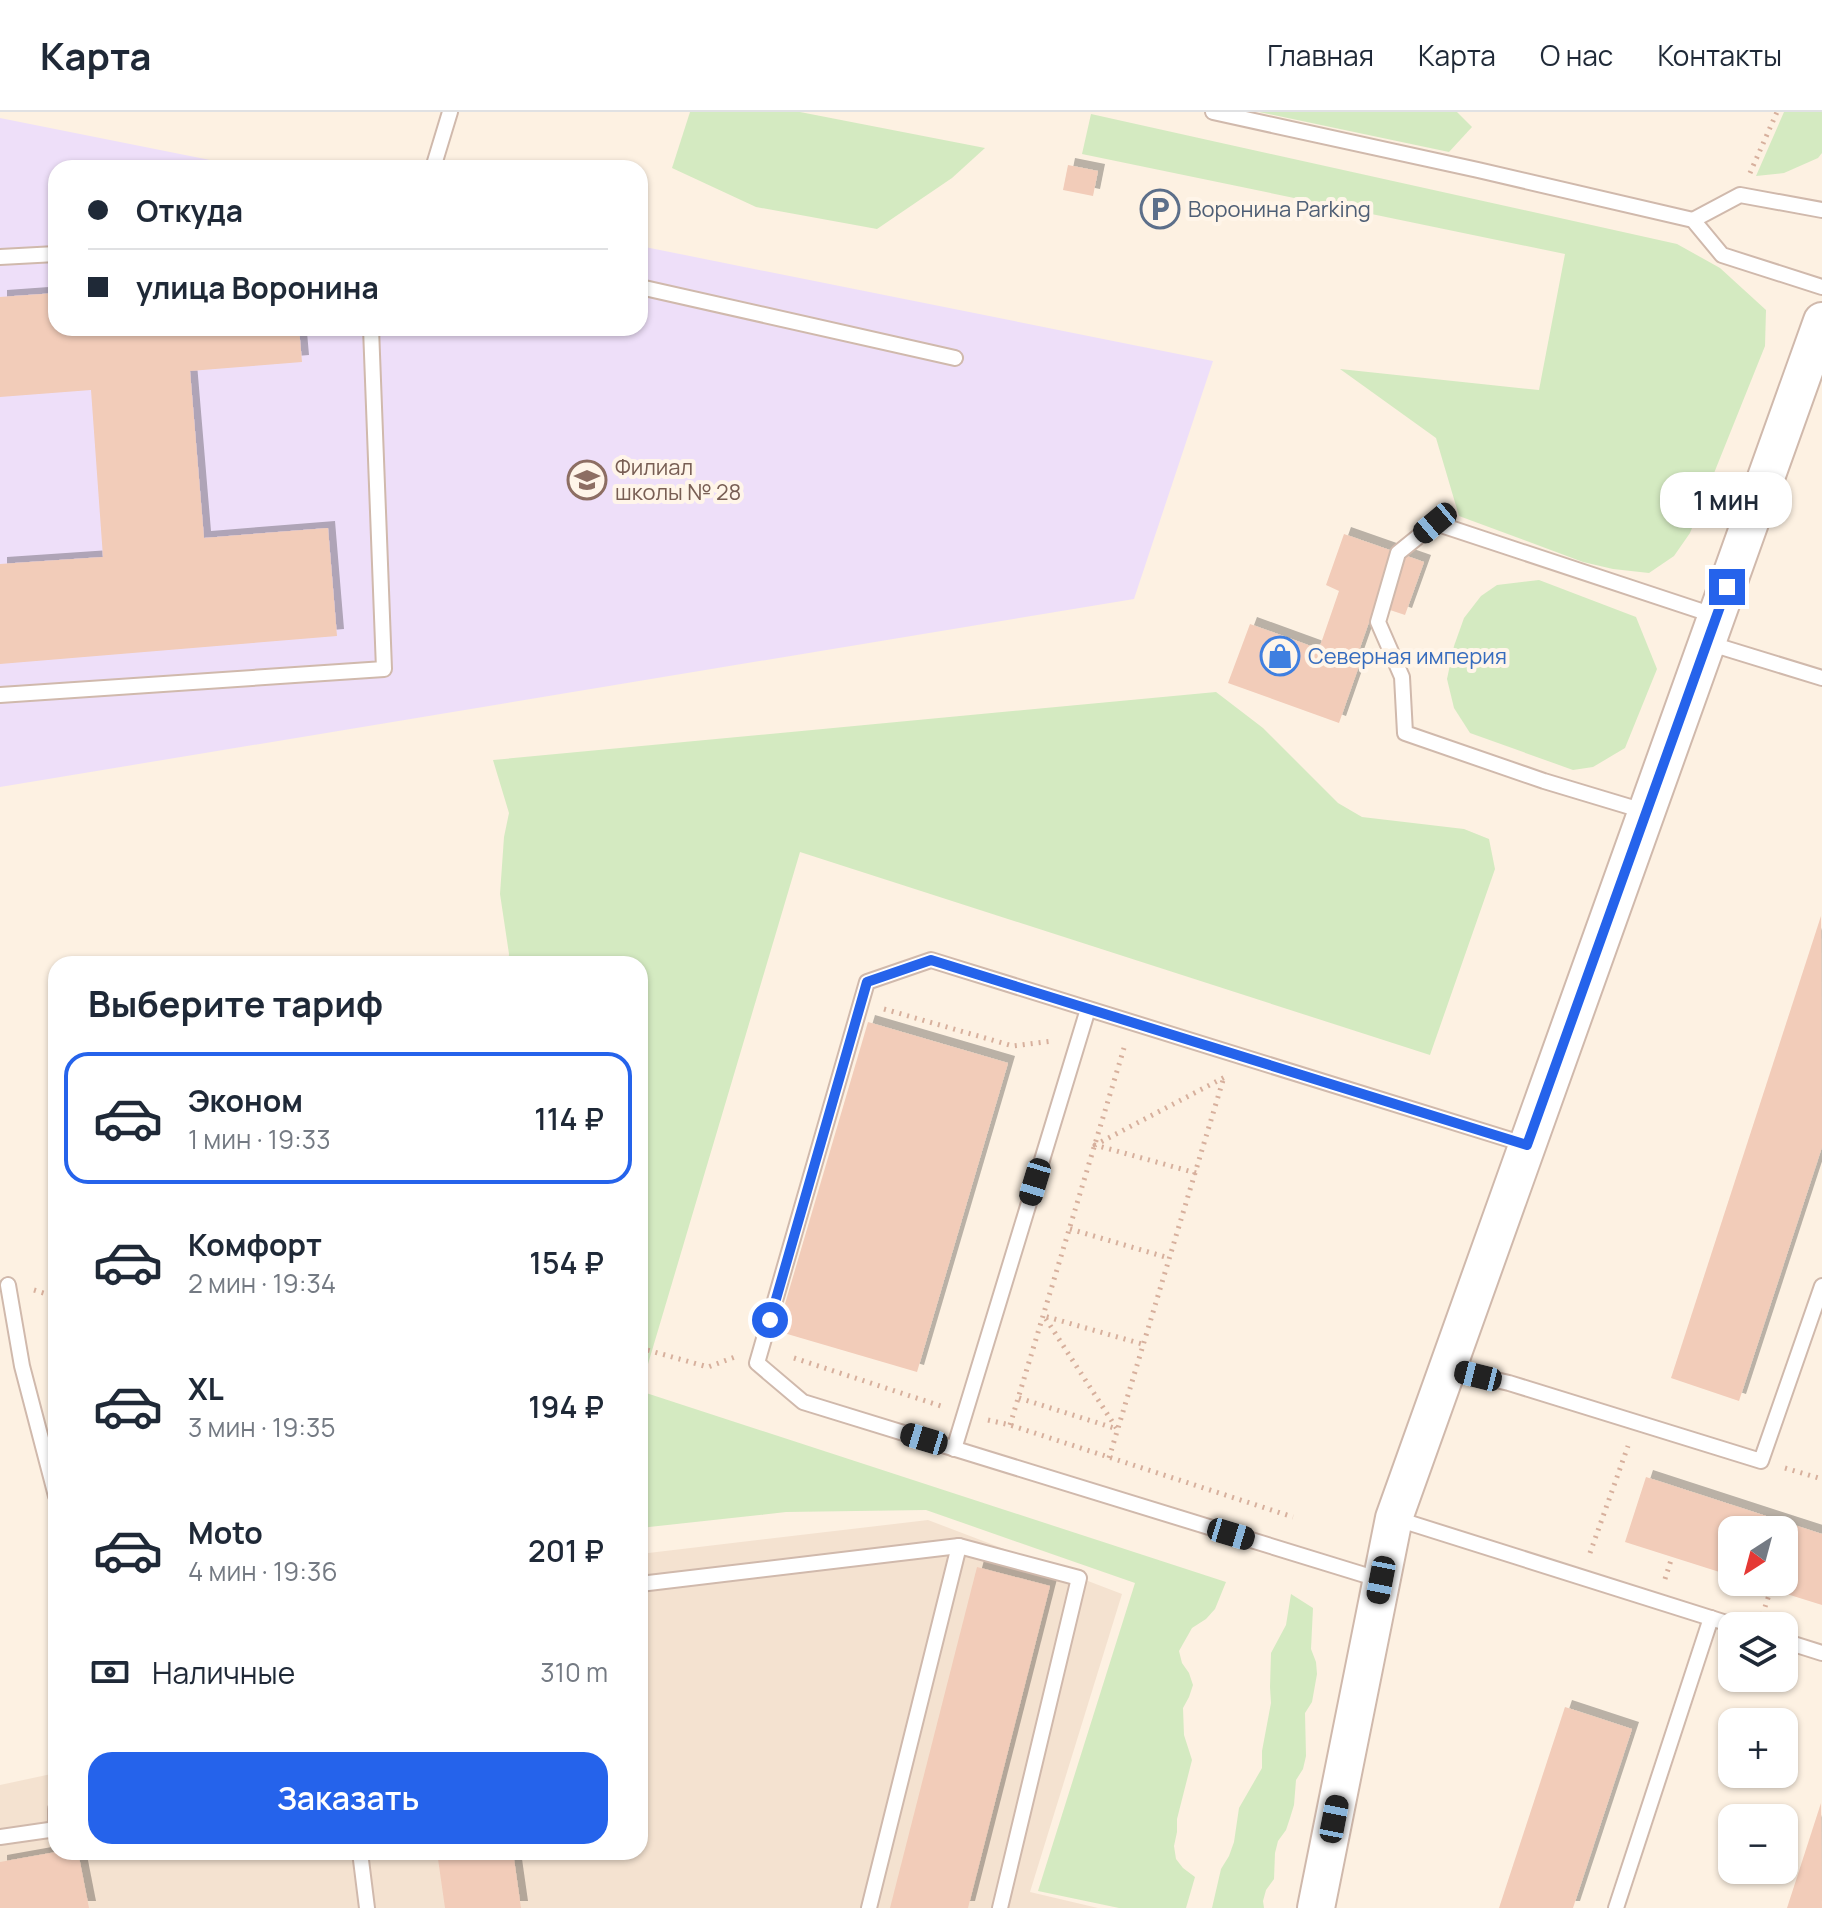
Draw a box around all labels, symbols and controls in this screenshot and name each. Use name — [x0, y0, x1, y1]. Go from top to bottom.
text: Карта — [40, 29, 152, 81]
text: Главная — [1267, 36, 1374, 74]
text: Карта — [1418, 36, 1496, 74]
text: О нас — [1540, 36, 1613, 74]
text: Контакты — [1657, 36, 1782, 74]
parking icon: Воронина Parking — [1139, 188, 1181, 230]
text: Откуда — [136, 190, 243, 231]
place label: Воронина Parking — [1188, 194, 1371, 224]
text: улица Воронина — [136, 267, 379, 308]
place label: Филиал школы № 28 — [615, 452, 741, 507]
school or university icon: Филиал школы № 28 — [566, 459, 608, 501]
callout: 1 мин — [1661, 471, 1793, 527]
text: 1 мин — [1693, 482, 1759, 518]
car — [1409, 498, 1461, 548]
route end — [1709, 569, 1745, 605]
shop icon: Северная империя — [1259, 635, 1301, 677]
place label: Северная империя — [1308, 641, 1507, 671]
text: Выберите тариф — [88, 979, 383, 1028]
text: Эконом — [188, 1080, 303, 1121]
icon: car — [92, 1082, 164, 1154]
text: 114 ₽ — [534, 1098, 604, 1139]
text: 1 мин · 19:33 — [188, 1121, 331, 1157]
car — [1017, 1156, 1053, 1208]
text: Комфорт — [188, 1224, 322, 1265]
icon: car — [92, 1226, 164, 1298]
text: 154 ₽ — [529, 1242, 604, 1283]
text: 2 мин · 19:34 — [188, 1265, 336, 1301]
route start — [752, 1302, 788, 1338]
car — [1452, 1359, 1504, 1393]
text: XL — [188, 1368, 224, 1409]
icon: car — [92, 1370, 164, 1442]
text: 194 ₽ — [528, 1386, 604, 1427]
text: 3 мин · 19:35 — [188, 1409, 335, 1445]
car — [898, 1421, 950, 1457]
text: Moto — [188, 1512, 263, 1553]
icon: car — [92, 1514, 164, 1586]
car — [1205, 1516, 1257, 1552]
north arrow — [1718, 1516, 1798, 1596]
map controls — [1718, 1516, 1798, 1884]
text: 201 ₽ — [528, 1530, 604, 1571]
text: 4 мин · 19:36 — [188, 1553, 338, 1589]
car — [1365, 1554, 1397, 1606]
button: layers — [1718, 1612, 1798, 1692]
icon: cash — [88, 1650, 132, 1694]
text: Наличные — [152, 1652, 295, 1693]
text: 310 m — [540, 1654, 608, 1690]
button: + — [1718, 1708, 1798, 1788]
button: Заказать — [88, 1752, 608, 1844]
car — [1318, 1793, 1350, 1845]
button: − — [1718, 1804, 1798, 1884]

